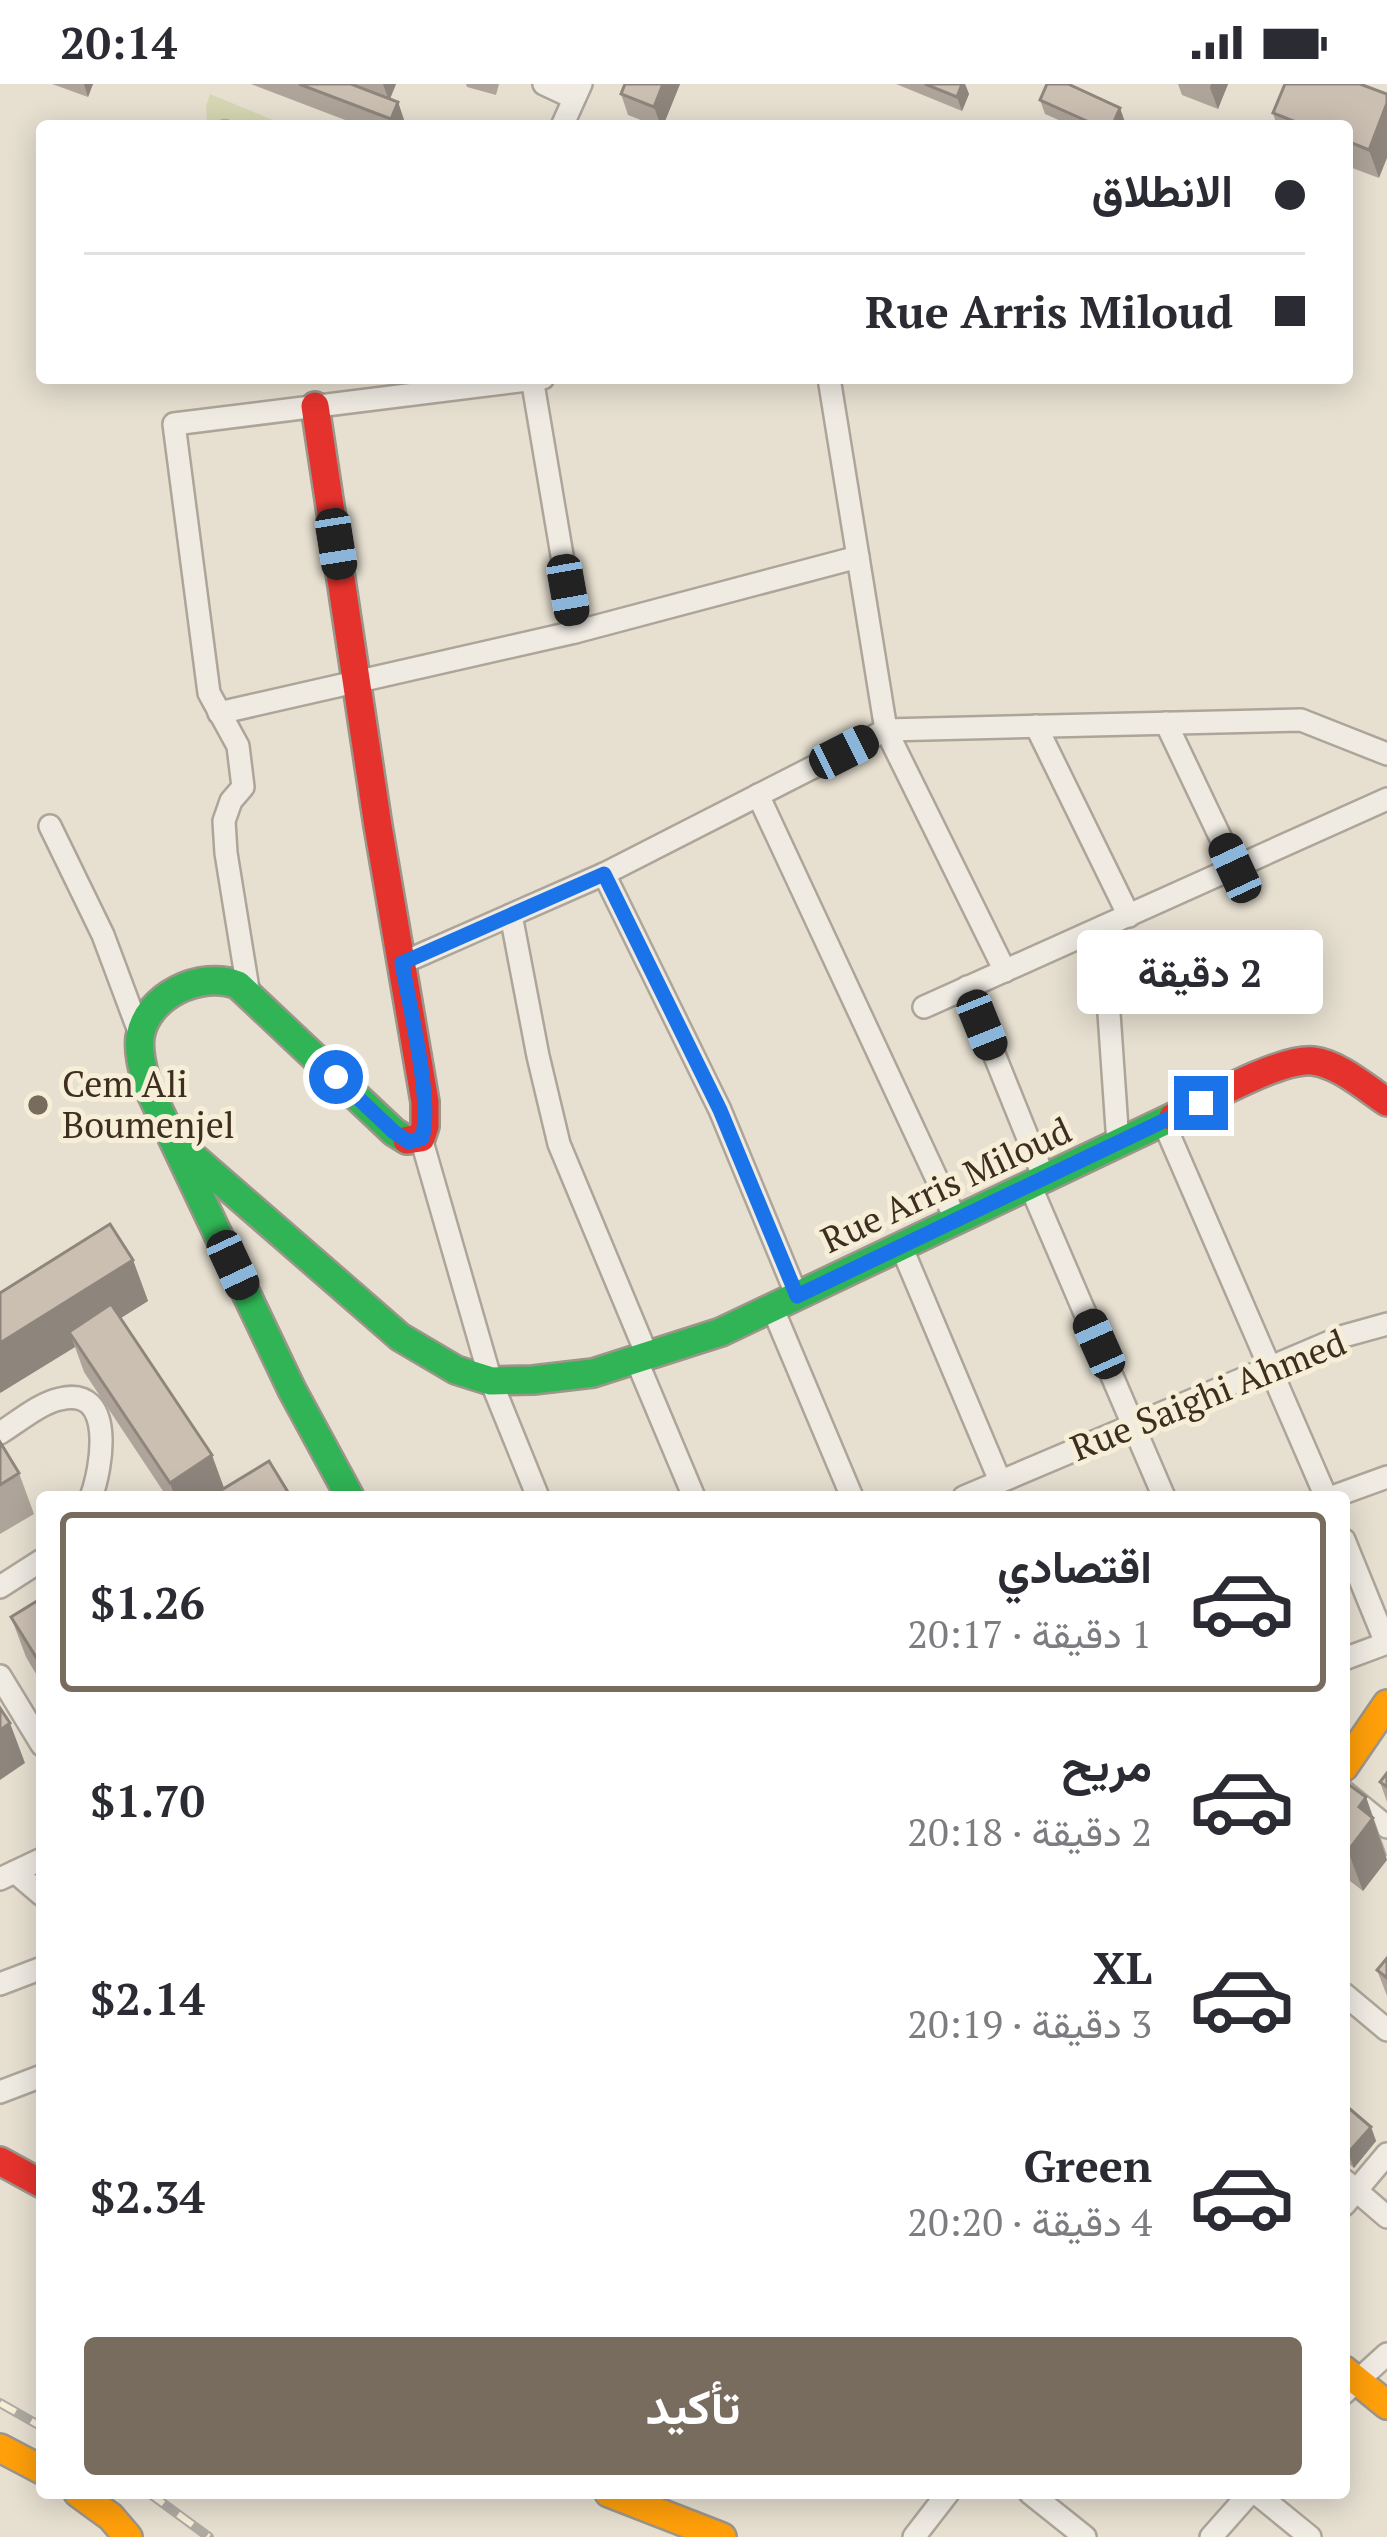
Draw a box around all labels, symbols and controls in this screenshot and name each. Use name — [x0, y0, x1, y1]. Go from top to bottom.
text: 20:14 — [60, 12, 177, 72]
text: الانطلاق — [1092, 160, 1233, 220]
text: Rue Arris Miloud — [865, 281, 1233, 341]
car — [313, 506, 359, 582]
car — [544, 551, 592, 629]
car — [804, 720, 884, 784]
car — [1203, 828, 1267, 908]
callout: 2 دقيقة — [1078, 929, 1324, 1013]
text: 2 دقيقة — [1138, 946, 1262, 998]
car — [952, 985, 1012, 1065]
route start — [309, 1050, 363, 1104]
place label: Cem Ali Boumenjel — [62, 1060, 235, 1148]
route end — [1174, 1076, 1228, 1130]
marker: Cem Ali Boumenjel — [25, 1092, 51, 1118]
street label: Rue Arris Miloud — [813, 1106, 1078, 1263]
car — [201, 1225, 265, 1305]
car — [1068, 1304, 1130, 1384]
street label: Rue Saighi Ahmed — [1063, 1318, 1352, 1471]
text: اقتصادي — [997, 1536, 1152, 1596]
icon: car — [1188, 1548, 1296, 1656]
text: $1.26 — [90, 1572, 205, 1632]
text: 1 دقيقة · 20:17 — [907, 1607, 1152, 1659]
text: مريح — [1061, 1734, 1152, 1794]
icon: car — [1188, 1746, 1296, 1854]
text: $1.70 — [90, 1770, 205, 1830]
text: 2 دقيقة · 20:18 — [907, 1805, 1152, 1857]
text: XL — [1093, 1937, 1152, 1997]
icon: car — [1188, 1944, 1296, 2052]
text: $2.14 — [90, 1968, 205, 2028]
text: 3 دقيقة · 20:19 — [907, 1997, 1152, 2049]
text: Green — [1023, 2135, 1152, 2195]
icon: car — [1188, 2142, 1296, 2250]
text: $2.34 — [90, 2166, 205, 2226]
text: 4 دقيقة · 20:20 — [907, 2195, 1152, 2247]
button: تأكيد — [84, 2337, 1302, 2475]

